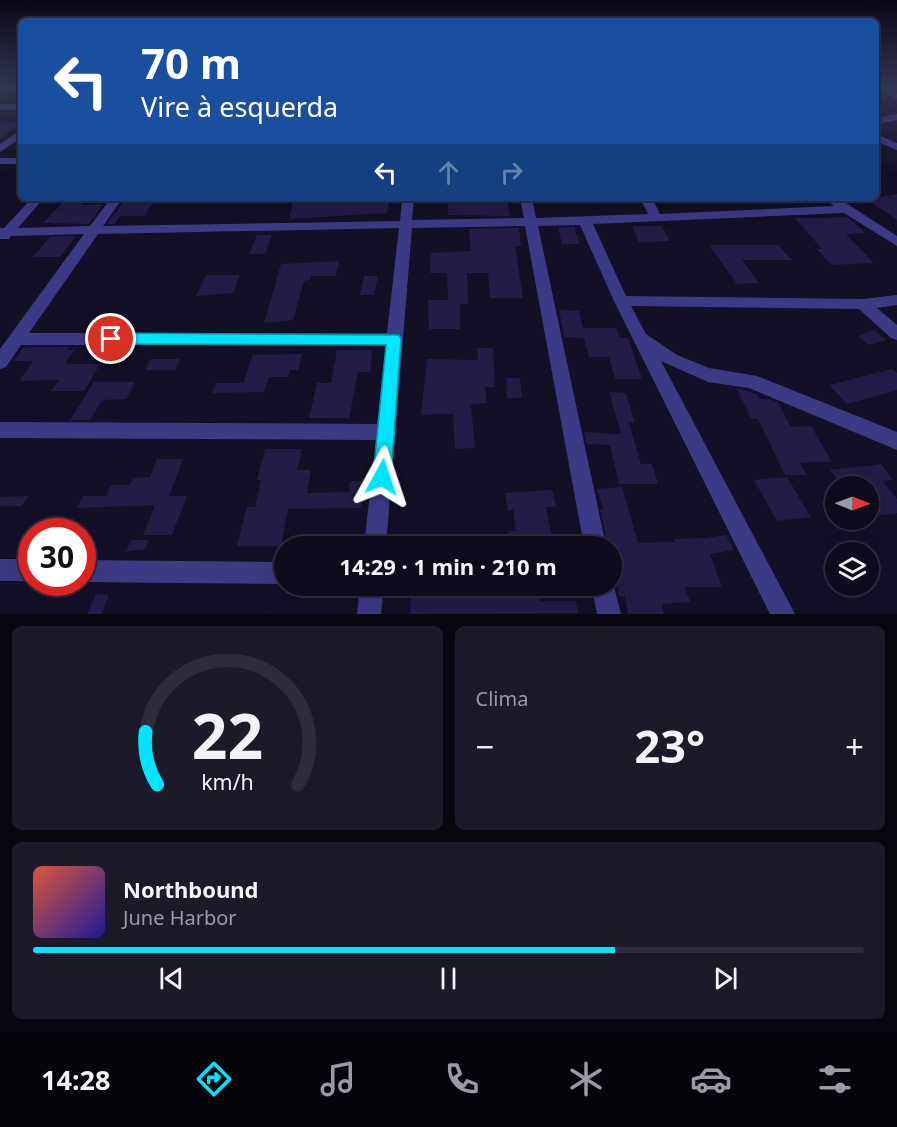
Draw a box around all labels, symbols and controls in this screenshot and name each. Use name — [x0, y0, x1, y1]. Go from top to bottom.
text: 70 m — [141, 34, 241, 91]
icon: left — [42, 42, 120, 120]
text: Vire à esquerda — [141, 88, 338, 125]
icon: left — [369, 156, 402, 189]
icon: ahead — [432, 156, 465, 189]
icon: right — [495, 156, 528, 189]
pin — [85, 313, 136, 364]
icon: arrive — [94, 322, 127, 355]
position arrow — [350, 445, 414, 509]
north arrow — [825, 476, 879, 530]
map controls — [825, 476, 879, 596]
speed limit sign: 30 — [18, 518, 96, 596]
button: layers — [825, 542, 879, 596]
text: 14:29 · 1 min · 210 m — [339, 551, 557, 581]
text: Clima — [476, 685, 528, 712]
text: 22 — [192, 692, 263, 777]
text: 23° — [634, 715, 705, 776]
text: − — [476, 724, 494, 769]
text: + — [845, 724, 864, 769]
text: km/h — [201, 767, 254, 796]
text: Northbound — [123, 874, 258, 904]
text: June Harbor — [123, 904, 237, 931]
icon: previous — [155, 962, 188, 995]
icon: pause — [432, 962, 465, 995]
icon: next — [709, 962, 742, 995]
icon: directions — [193, 1058, 235, 1100]
icon: music — [317, 1058, 359, 1100]
icon: phone — [441, 1058, 483, 1100]
icon: climate — [565, 1058, 607, 1100]
icon: car — [690, 1058, 732, 1100]
icon: filters — [814, 1058, 856, 1100]
text: 14:28 — [41, 1061, 110, 1098]

